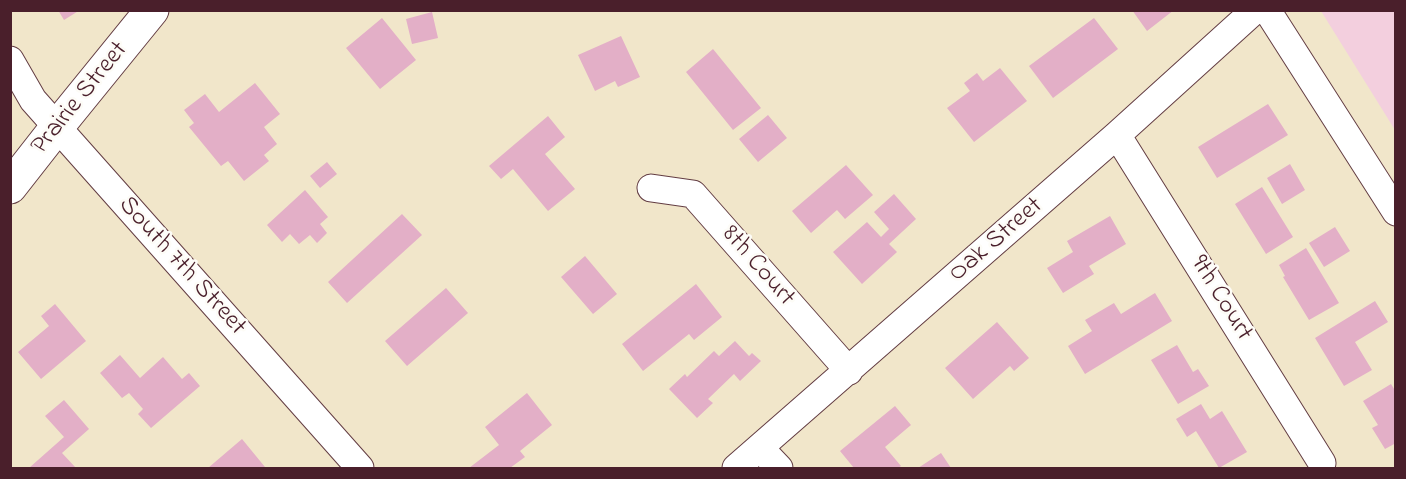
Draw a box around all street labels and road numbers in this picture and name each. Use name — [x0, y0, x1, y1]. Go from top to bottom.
street label: Prairie Street — [26, 36, 136, 162]
street label: South 7th Street — [110, 191, 252, 343]
street label: Oak Street — [944, 192, 1050, 290]
street label: 8th Court — [713, 220, 801, 314]
street label: 9th Court — [1182, 251, 1258, 347]

